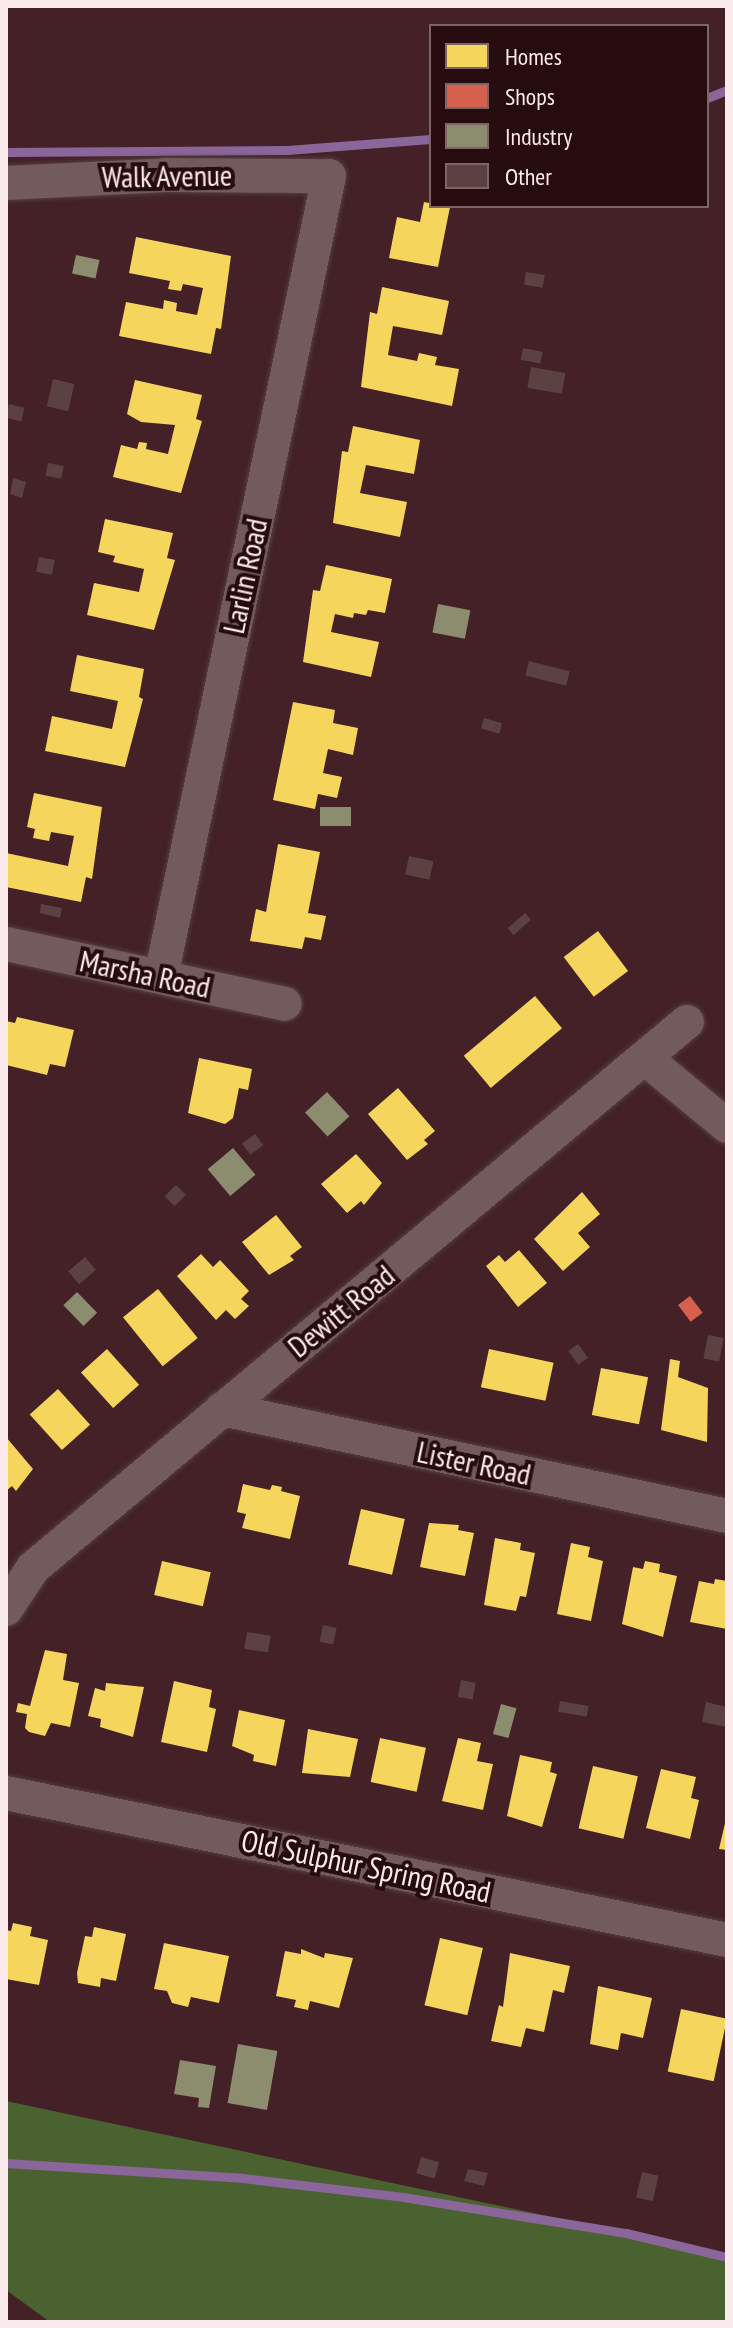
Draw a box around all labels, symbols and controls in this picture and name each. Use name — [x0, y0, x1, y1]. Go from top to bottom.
legend — [429, 24, 709, 208]
text: Homes — [505, 41, 562, 72]
text: Shops — [505, 81, 555, 112]
text: Industry — [505, 121, 572, 152]
street label: Walk Avenue — [101, 157, 233, 195]
text: Other — [505, 161, 552, 192]
street label: Larlin Road — [215, 515, 275, 637]
street label: Marsha Road — [77, 943, 213, 1005]
street label: Dewitt Road — [281, 1257, 401, 1365]
street label: Lister Road — [414, 1433, 534, 1493]
street label: Old Sulphur Spring Road — [238, 1822, 494, 1910]

